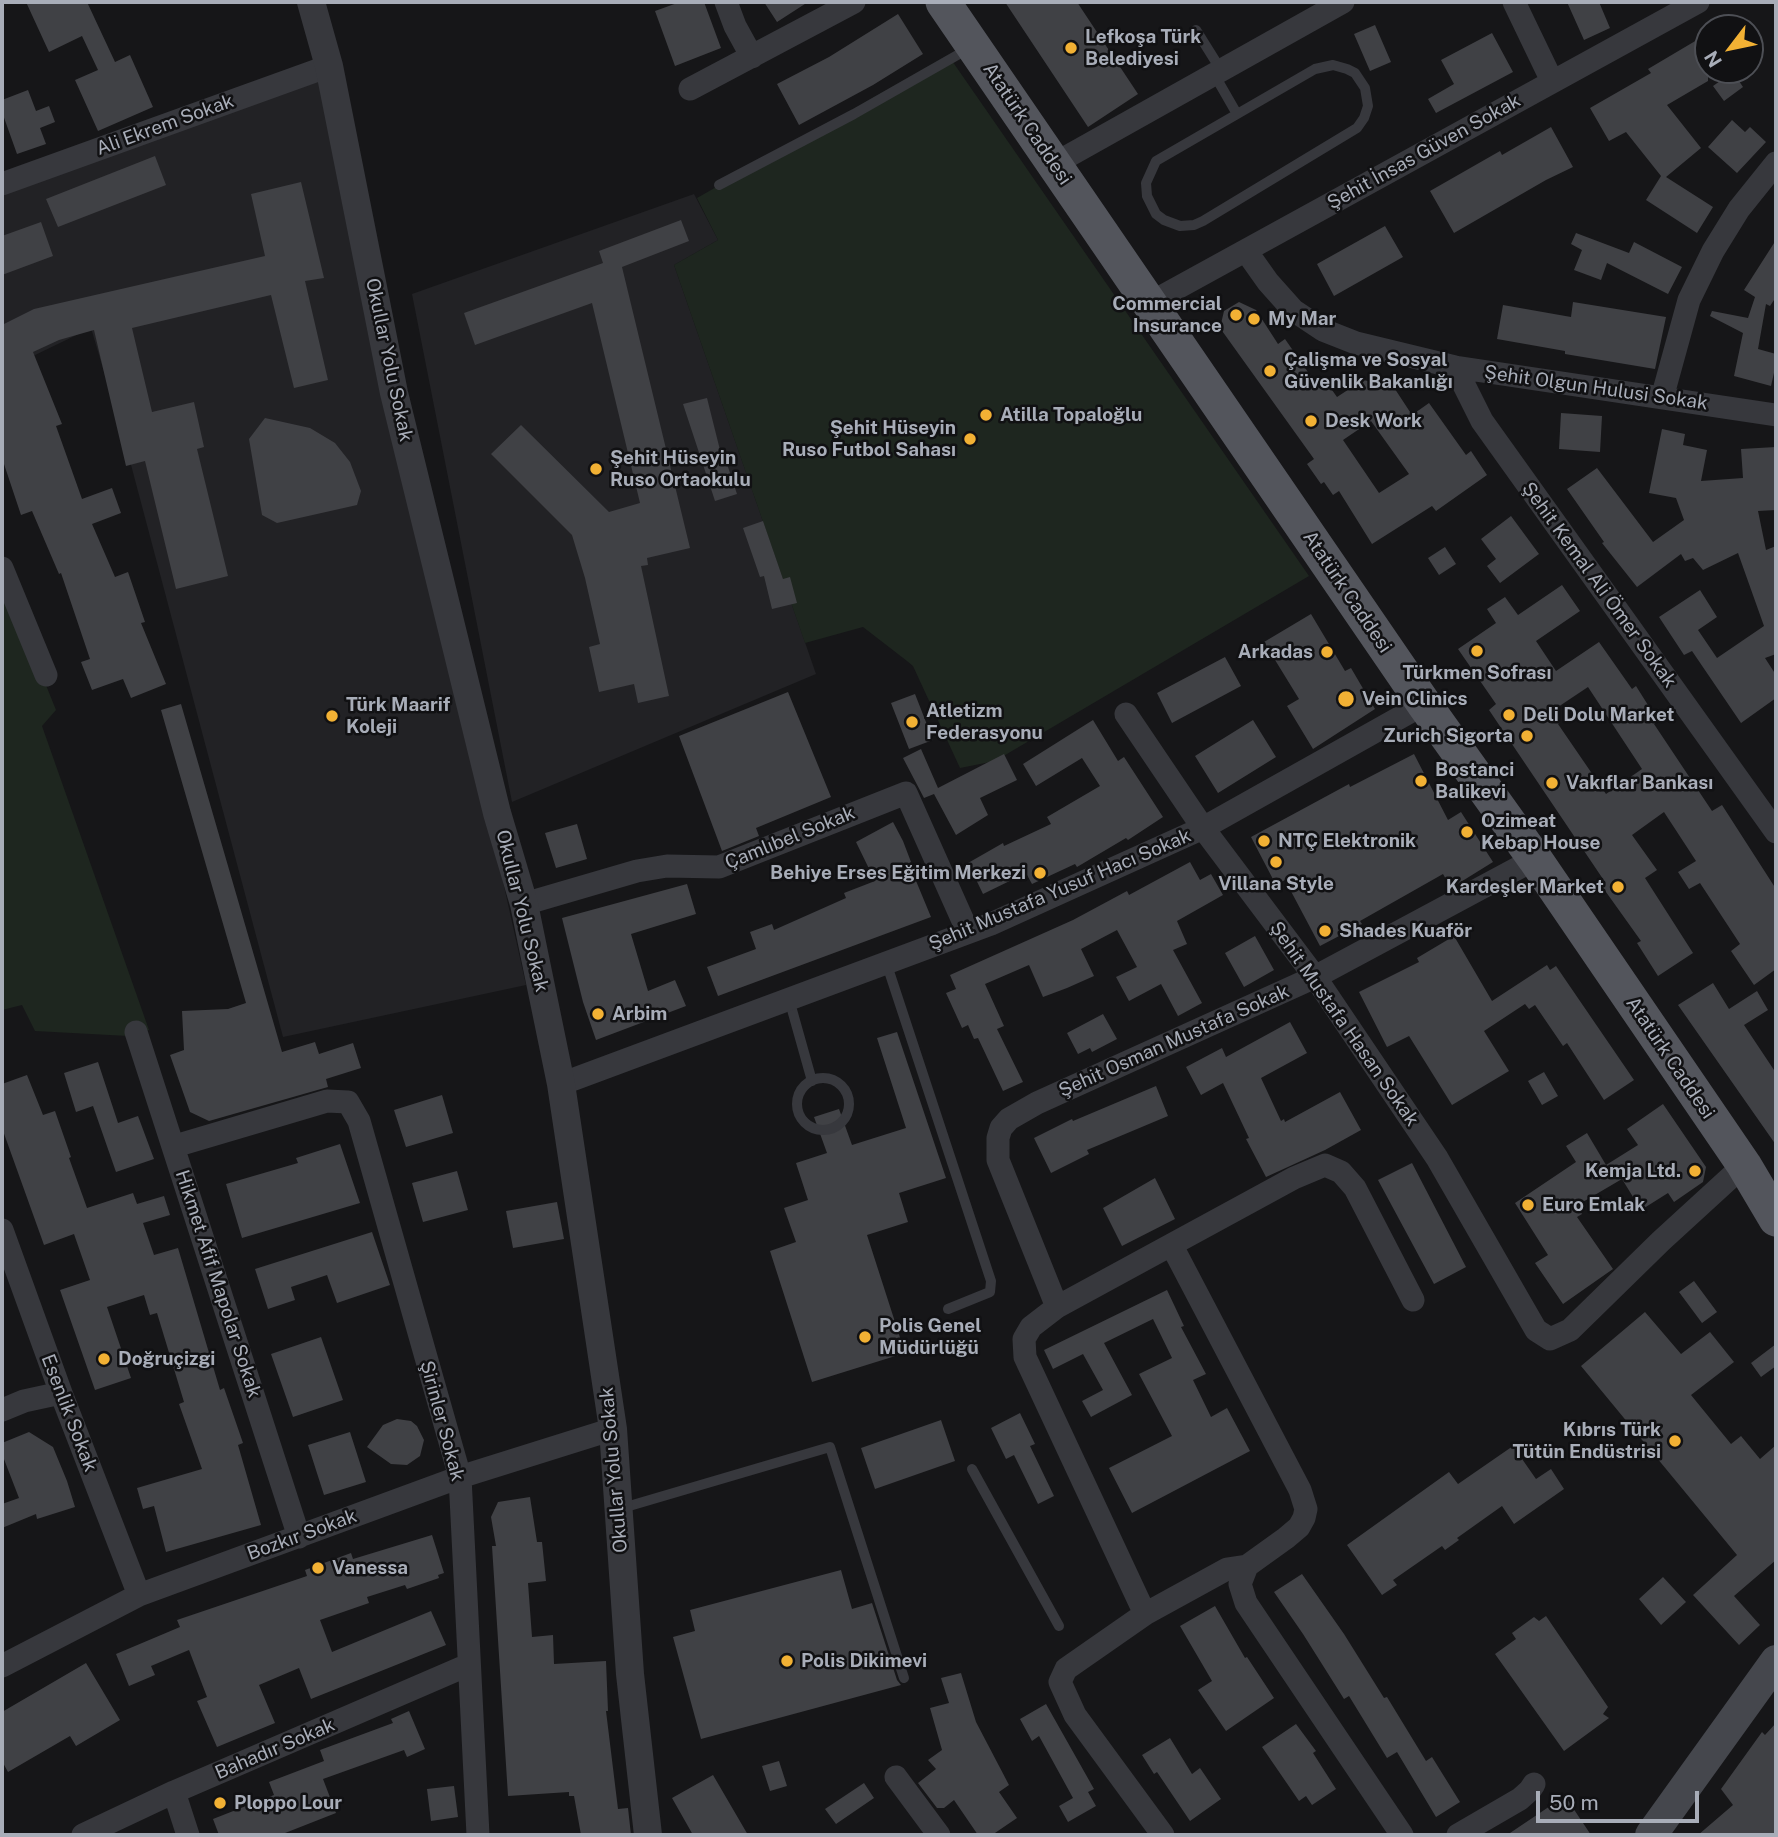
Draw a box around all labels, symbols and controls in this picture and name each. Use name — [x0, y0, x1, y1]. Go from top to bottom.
north arrow — [1694, 14, 1764, 84]
place label: Lefkoşa Türk Belediyesi — [1085, 26, 1201, 70]
marker: Lefkoşa Türk Belediyesi — [1063, 40, 1079, 56]
text: N — [1700, 47, 1726, 71]
street label: Atatürk Caddesi — [978, 59, 1076, 189]
street label: Şehit İnsas Güven Sokak — [1323, 89, 1525, 215]
street label: Ali Ekrem Sokak — [93, 90, 237, 160]
street label: Okullar Yolu Sokak — [361, 276, 417, 444]
place label: Commercial Insurance — [1112, 293, 1222, 337]
marker: Commercial Insurance — [1228, 307, 1244, 323]
place label: My Mar — [1268, 308, 1336, 330]
marker: My Mar — [1246, 311, 1262, 327]
place label: Çalişma ve Sosyal Güvenlik Bakanlığı — [1284, 349, 1453, 393]
street label: Şehit Olgun Hulusi Sokak — [1483, 361, 1709, 415]
marker: Çalişma ve Sosyal Güvenlik Bakanlığı — [1262, 363, 1278, 379]
place label: Atilla Topaloğlu — [1000, 404, 1142, 426]
marker: Atilla Topaloğlu — [978, 407, 994, 423]
place label: Desk Work — [1325, 410, 1422, 432]
marker: Desk Work — [1303, 413, 1319, 429]
place label: Şehit Hüseyin Ruso Futbol Sahası — [782, 417, 956, 461]
marker: Şehit Hüseyin Ruso Futbol Sahası — [962, 431, 978, 447]
place label: Şehit Hüseyin Ruso Ortaokulu — [610, 447, 751, 491]
marker: Şehit Hüseyin Ruso Ortaokulu — [588, 461, 604, 477]
street label: Şehit Kemal Ali Ömer Sokak — [1517, 478, 1681, 692]
street label: Atatürk Caddesi — [1298, 527, 1396, 657]
place label: Arkadas — [1238, 641, 1313, 663]
marker: Türkmen Sofrası — [1469, 643, 1485, 659]
marker: Arkadas — [1319, 644, 1335, 660]
place label: Türkmen Sofrası — [1403, 662, 1551, 684]
place label: Vein Clinics — [1362, 688, 1468, 710]
marker: Vein Clinics — [1336, 689, 1356, 709]
place label: Türk Maarif Koleji — [346, 694, 450, 738]
place label: Atletizm Federasyonu — [926, 700, 1043, 744]
place label: Deli Dolu Market — [1523, 704, 1675, 726]
marker: Deli Dolu Market — [1501, 707, 1517, 723]
marker: Türk Maarif Koleji — [324, 708, 340, 724]
marker: Atletizm Federasyonu — [904, 714, 920, 730]
place label: Zurich Sigorta — [1383, 725, 1513, 747]
marker: Zurich Sigorta — [1519, 728, 1535, 744]
place label: Bostanci Balikevi — [1435, 759, 1514, 803]
place label: Vakıflar Bankası — [1566, 772, 1713, 794]
marker: Bostanci Balikevi — [1413, 773, 1429, 789]
marker: Vakıflar Bankası — [1544, 775, 1560, 791]
street label: Çamlıbel Sokak — [722, 802, 858, 874]
place label: Ozimeat Kebap House — [1481, 810, 1601, 854]
street label: Şehit Mustafa Yusuf Hacı Sokak — [925, 824, 1195, 956]
marker: Ozimeat Kebap House — [1459, 824, 1475, 840]
street label: Okullar Yolu Sokak — [491, 828, 553, 994]
place label: NTÇ Elektronik — [1278, 830, 1416, 852]
marker: NTÇ Elektronik — [1256, 833, 1272, 849]
marker: Villana Style — [1268, 854, 1284, 870]
place label: Behiye Erses Eğitim Merkezi — [770, 862, 1026, 884]
marker: Behiye Erses Eğitim Merkezi — [1032, 865, 1048, 881]
place label: Villana Style — [1218, 873, 1334, 895]
place label: Kardeşler Market — [1446, 876, 1604, 898]
marker: Kardeşler Market — [1610, 879, 1626, 895]
street label: Şehit Mustafa Hasan Sokak — [1265, 917, 1423, 1131]
place label: Shades Kuaför — [1339, 920, 1472, 942]
marker: Shades Kuaför — [1317, 923, 1333, 939]
street label: Şehit Osman Mustafa Sokak — [1055, 980, 1293, 1102]
street label: Atatürk Caddesi — [1621, 993, 1719, 1123]
place label: Arbim — [612, 1003, 667, 1025]
marker: Arbim — [590, 1006, 606, 1022]
place label: Kemja Ltd. — [1585, 1160, 1681, 1182]
marker: Kemja Ltd. — [1687, 1163, 1703, 1179]
street label: Hikmet Afif Mapolar Sokak — [170, 1167, 266, 1401]
place label: Euro Emlak — [1542, 1194, 1645, 1216]
marker: Euro Emlak — [1520, 1197, 1536, 1213]
place label: Polis Genel Müdürlüğü — [879, 1315, 981, 1359]
marker: Polis Genel Müdürlüğü — [857, 1329, 873, 1345]
place label: Doğruçizgi — [118, 1348, 215, 1370]
street label: Esenlik Sokak — [36, 1351, 102, 1475]
marker: Doğruçizgi — [96, 1351, 112, 1367]
street label: Şirinler Sokak — [415, 1358, 469, 1484]
street label: Okullar Yolu Sokak — [595, 1386, 633, 1554]
place label: Kıbrıs Türk Tütün Endüstrisi — [1513, 1419, 1661, 1463]
marker: Kıbrıs Türk Tütün Endüstrisi — [1667, 1433, 1683, 1449]
street label: Bozkır Sokak — [244, 1505, 360, 1565]
place label: Vanessa — [332, 1557, 408, 1579]
marker: Vanessa — [310, 1560, 326, 1576]
place label: Polis Dikimevi — [801, 1650, 927, 1672]
marker: Polis Dikimevi — [779, 1653, 795, 1669]
street label: Bahadır Sokak — [212, 1714, 338, 1784]
scale bar — [1540, 1778, 1703, 1822]
text: 50 m — [1549, 1790, 1599, 1815]
place label: Ploppo Lour — [234, 1792, 342, 1814]
marker: Ploppo Lour — [212, 1795, 228, 1811]

